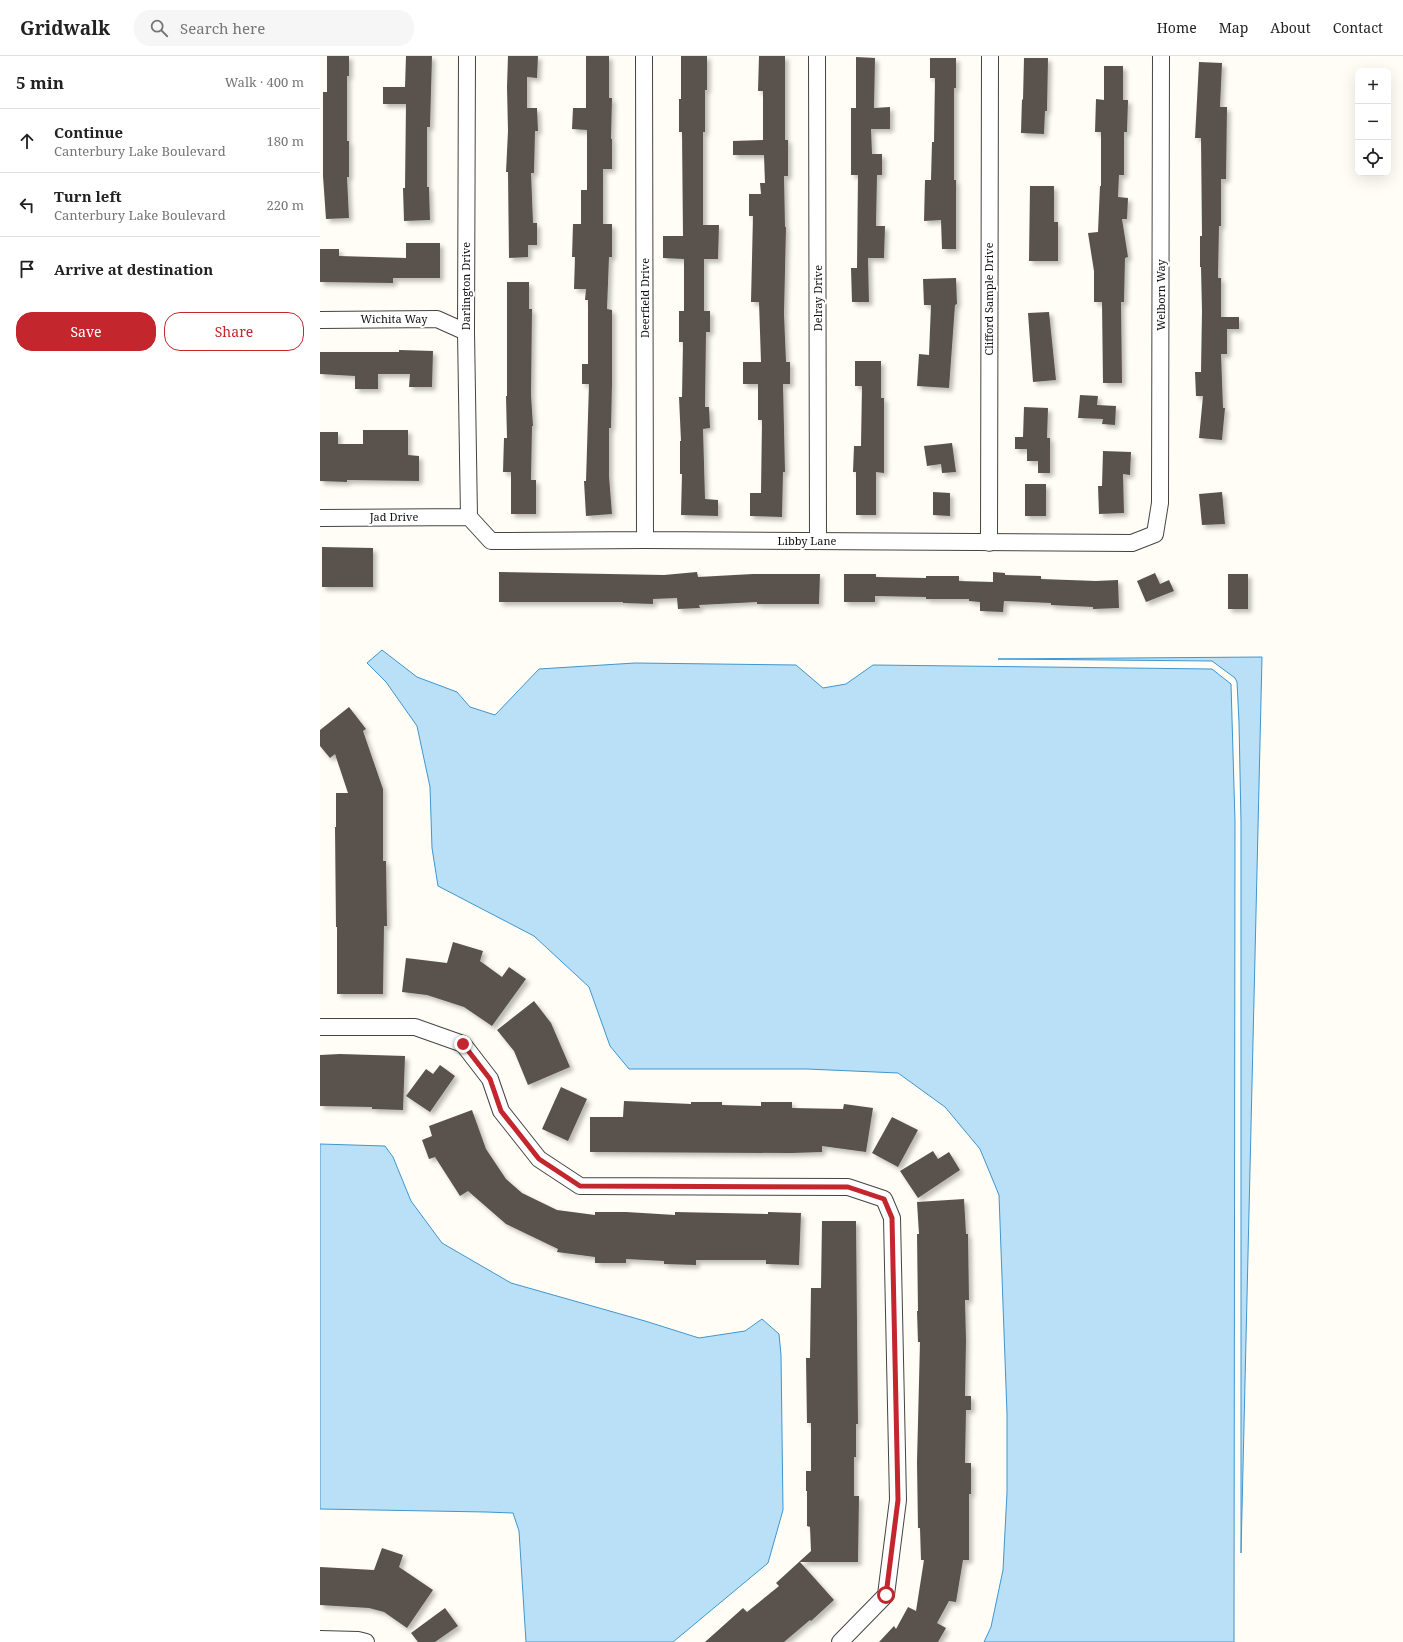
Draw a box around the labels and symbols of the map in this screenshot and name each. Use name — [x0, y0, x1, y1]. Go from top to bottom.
street label: Darlington Drive — [458, 242, 473, 330]
street label: Clifford Sample Drive — [981, 242, 996, 356]
street label: Deerfield Drive — [637, 258, 652, 338]
street label: Welborn Way — [1153, 259, 1168, 331]
street label: Delray Drive — [810, 265, 825, 331]
street label: Wichita Way — [361, 311, 428, 326]
street label: Jad Drive — [369, 509, 418, 524]
street label: Libby Lane — [778, 533, 836, 548]
route end — [454, 1035, 472, 1053]
route start — [877, 1586, 895, 1604]

